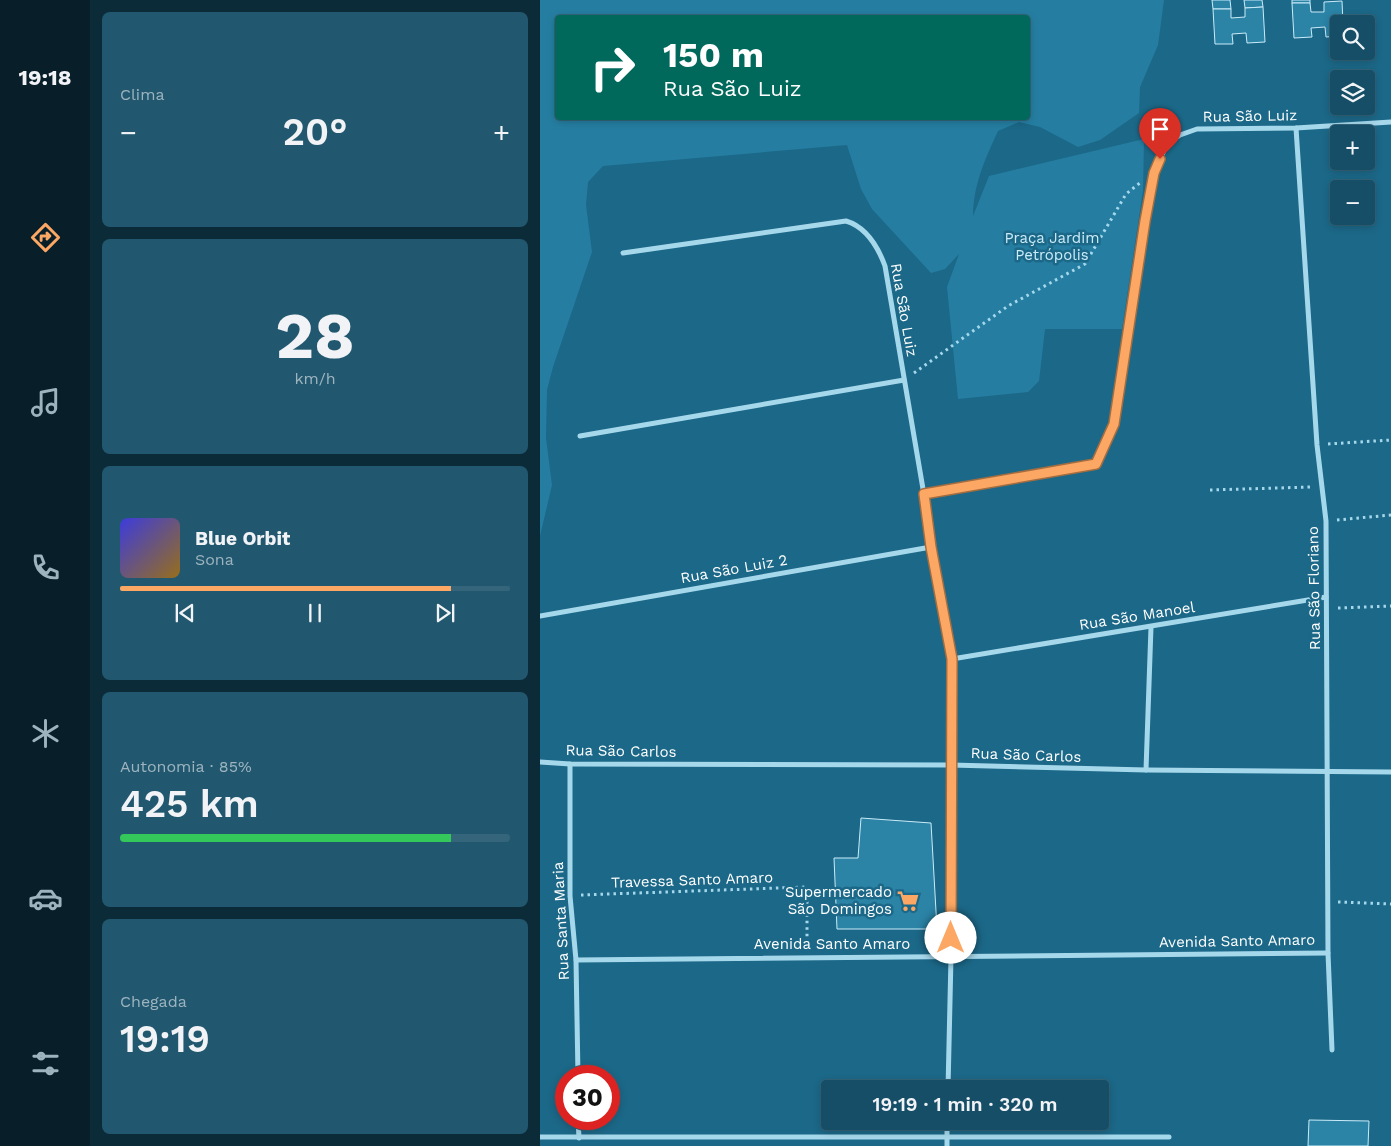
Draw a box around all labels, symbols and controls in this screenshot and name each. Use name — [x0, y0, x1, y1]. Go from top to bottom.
map controls — [1330, 15, 1375, 225]
button: search — [1330, 15, 1375, 60]
text: 150 m — [663, 34, 764, 76]
icon: right — [580, 35, 645, 100]
text: 19:18 — [19, 65, 71, 90]
button: layers — [1330, 70, 1375, 115]
text: Rua São Luiz — [663, 76, 802, 101]
text: Clima — [120, 85, 164, 104]
street label: Rua São Luiz — [1203, 106, 1297, 126]
pin — [1139, 108, 1181, 159]
text: 20° — [283, 110, 347, 154]
icon: arrive — [1146, 115, 1174, 143]
text: − — [120, 116, 137, 149]
text: + — [493, 116, 510, 149]
button: + — [1330, 125, 1375, 170]
button: − — [1330, 180, 1375, 225]
icon: directions — [28, 220, 63, 255]
park label: Praça Jardim Petrópolis — [1004, 229, 1100, 264]
street label: Rua São Luiz — [887, 262, 921, 358]
text: 28 — [275, 298, 355, 374]
text: km/h — [294, 369, 336, 388]
icon: music — [28, 385, 63, 420]
street label: Rua São Floriano — [1304, 526, 1324, 650]
text: Blue Orbit — [195, 527, 290, 550]
icon: phone — [28, 550, 63, 585]
text: Sona — [195, 550, 234, 569]
street label: Rua São Luiz 2 — [679, 551, 789, 587]
street label: Rua São Manoel — [1078, 598, 1197, 634]
icon: previous — [171, 599, 199, 627]
icon: pause — [301, 599, 329, 627]
icon: next — [431, 599, 459, 627]
icon: climate — [28, 716, 63, 751]
street label: Rua São Carlos — [565, 741, 677, 761]
street label: Rua São Carlos — [970, 744, 1082, 766]
text: Autonomia · 85% — [120, 757, 252, 776]
text: 425 km — [120, 782, 259, 826]
street label: Rua Santa Maria — [549, 861, 573, 981]
street label: Travessa Santo Amaro — [611, 868, 773, 892]
icon: car — [28, 881, 63, 916]
place label: Supermercado São Domingos — [785, 883, 892, 918]
supermarket icon: Supermercado São Domingos — [895, 888, 921, 914]
position arrow — [924, 911, 976, 963]
street label: Avenida Santo Amaro — [1159, 931, 1315, 951]
street label: Avenida Santo Amaro — [754, 935, 910, 953]
text: Chegada — [120, 992, 187, 1011]
text: 19:19 — [120, 1017, 210, 1061]
icon: filters — [28, 1046, 63, 1081]
speed limit sign: 30 — [555, 1065, 620, 1130]
text: 19:19 · 1 min · 320 m — [873, 1093, 1057, 1116]

